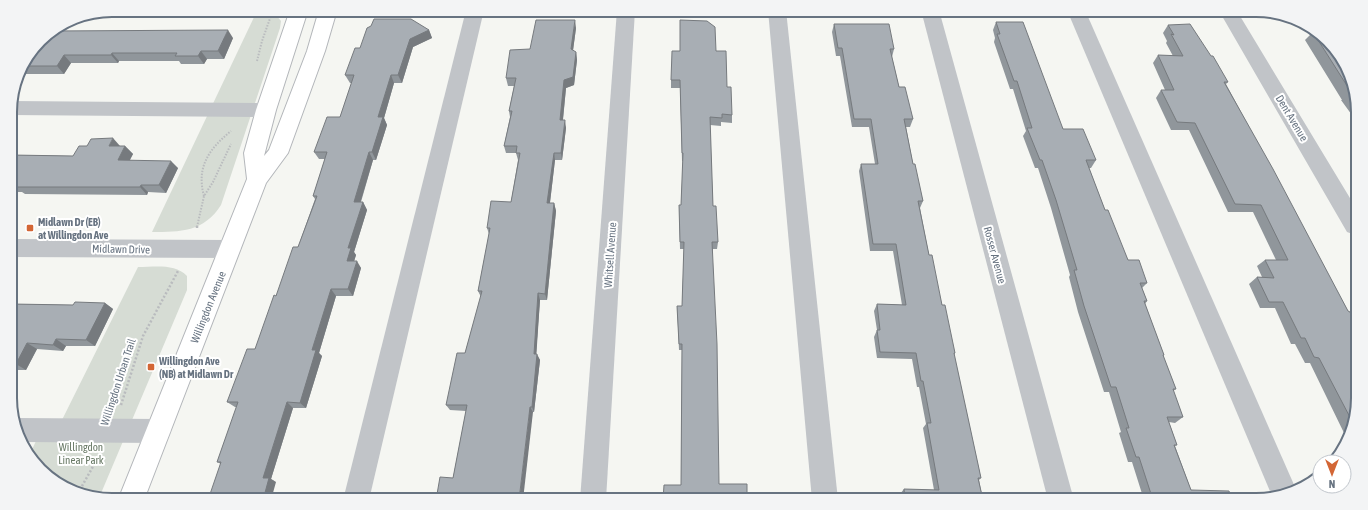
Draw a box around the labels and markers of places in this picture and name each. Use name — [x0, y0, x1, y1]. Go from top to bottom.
place label: Midlawn Dr (EB) at Willingdon Ave — [38, 216, 109, 241]
marker: Midlawn Dr (EB) at Willingdon Ave — [25, 223, 35, 233]
place label: Willingdon Ave (NB) at Midlawn Dr — [158, 355, 234, 380]
marker: Willingdon Ave (NB) at Midlawn Dr — [146, 362, 156, 372]

